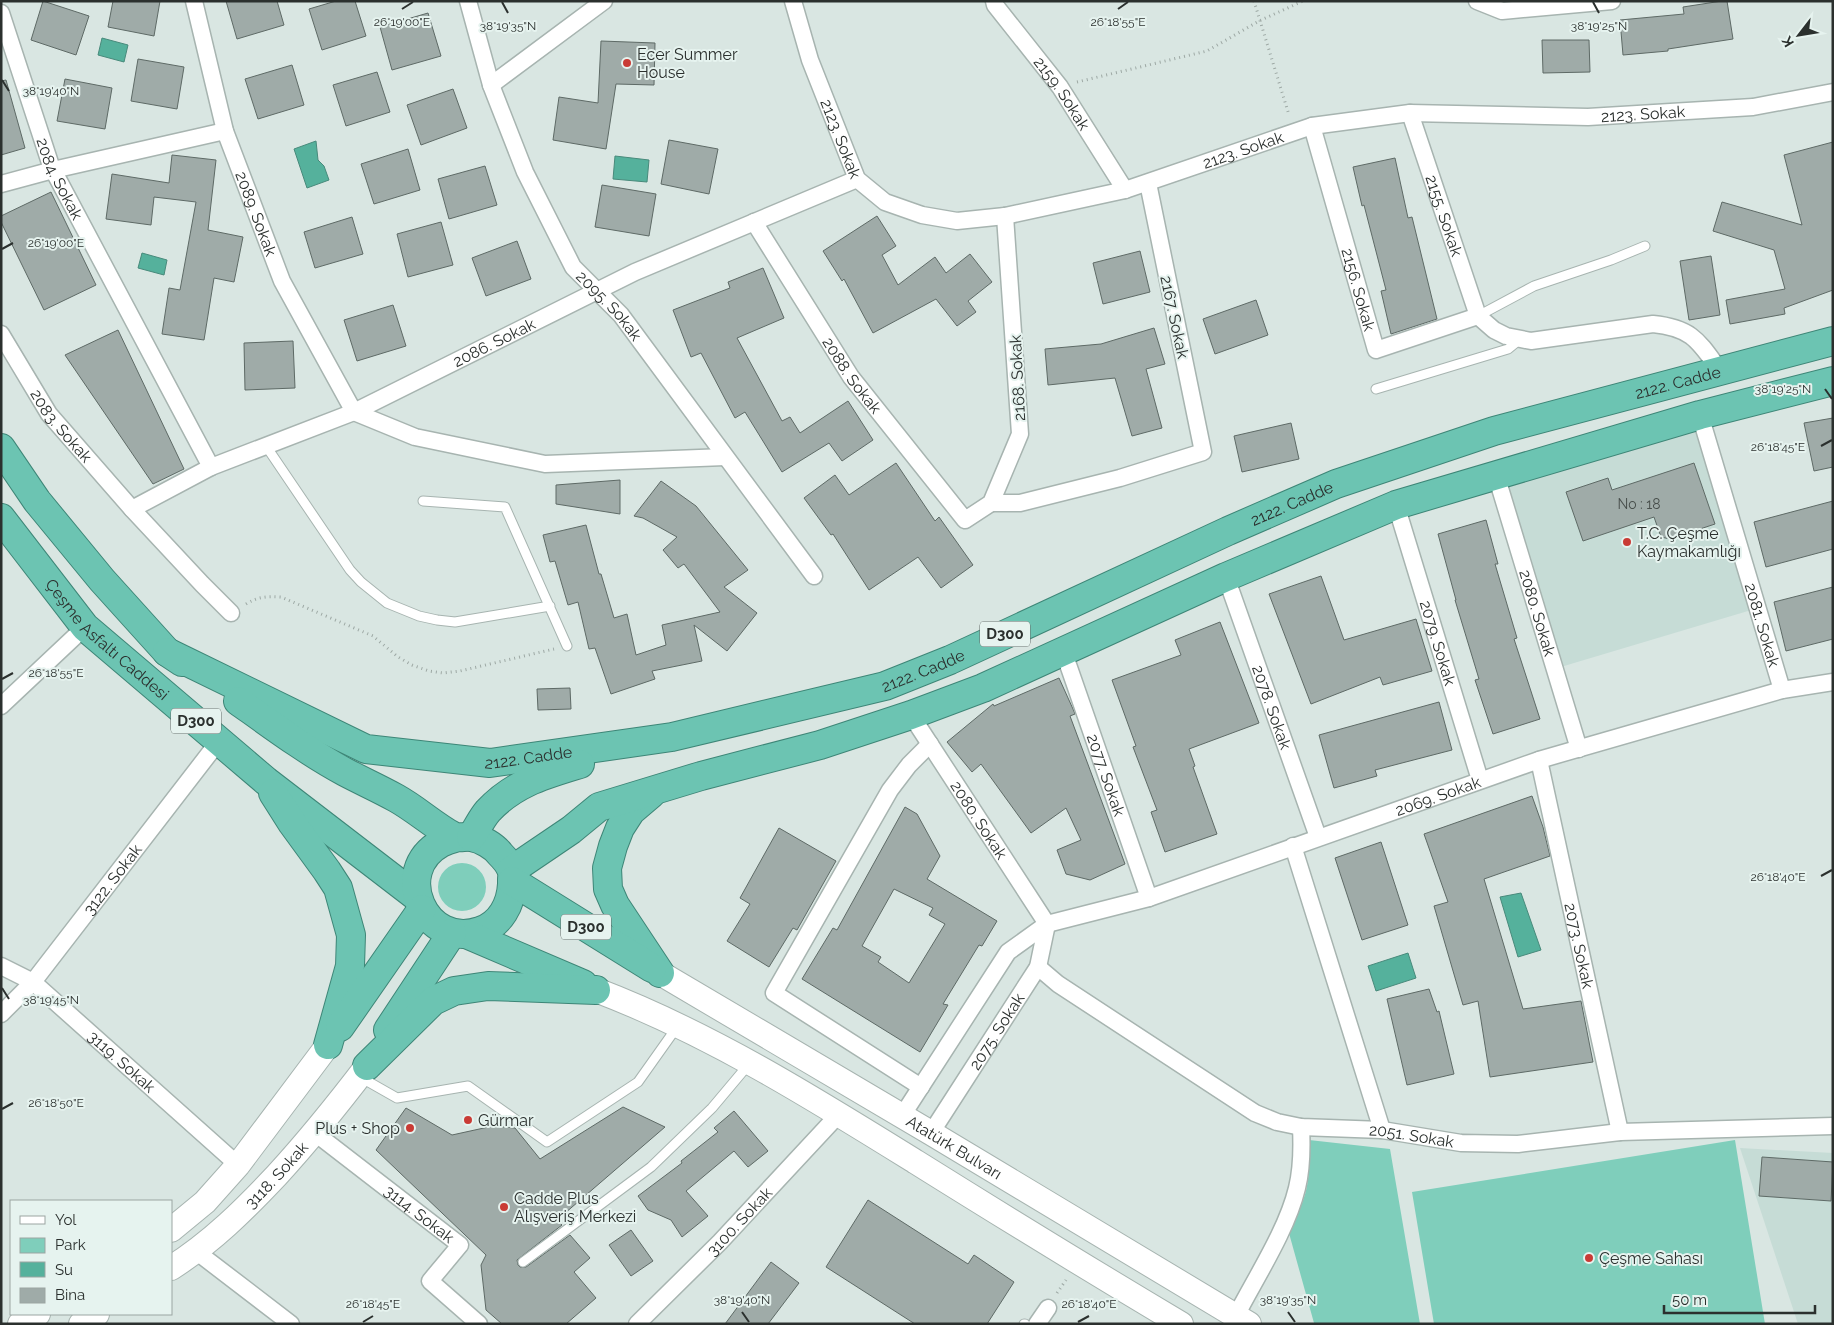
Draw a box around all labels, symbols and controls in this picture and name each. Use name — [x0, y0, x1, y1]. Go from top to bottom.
north arrow — [1774, 10, 1824, 60]
text: 26°19'00"E — [374, 15, 430, 29]
text: 26°18'55"E — [1091, 15, 1145, 29]
text: 38°19'35"N — [480, 19, 536, 33]
text: 38°19'25"N — [1571, 19, 1627, 33]
text: K — [1778, 33, 1797, 50]
place label: Ecer Summer House — [637, 45, 738, 82]
street label: 2159. Sokak — [1030, 53, 1094, 134]
marker: Ecer Summer House — [621, 57, 633, 69]
text: 38°19'40"N — [23, 84, 79, 98]
street label: 2123. Sokak — [816, 96, 865, 182]
street label: 2123. Sokak — [1600, 102, 1686, 126]
street label: 2123. Sokak — [1200, 127, 1286, 173]
street label: 2084. Sokak — [32, 135, 87, 223]
street label: 2089. Sokak — [231, 169, 281, 259]
street label: 2155. Sokak — [1421, 172, 1466, 259]
text: 26°19'00"E — [28, 236, 84, 250]
street label: 2156. Sokak — [1337, 246, 1379, 334]
street label: 2095. Sokak — [572, 267, 646, 345]
street label: 2167. Sokak — [1156, 274, 1193, 361]
street label: 2086. Sokak — [450, 314, 539, 371]
street label: 2088. Sokak — [818, 334, 886, 418]
street label: 2168. Sokak — [1006, 334, 1029, 422]
street label: 2122. Cadde — [1633, 362, 1723, 403]
text: 38°19'25"N — [1755, 382, 1811, 396]
street label: 2083. Sokak — [26, 386, 96, 467]
text: 26°18'45"E — [1751, 440, 1805, 454]
street label: 2122. Cadde — [1248, 477, 1336, 530]
house number: No : 18 — [1617, 496, 1661, 512]
place label: T.C. Çeşme Kaymakamlığı — [1637, 524, 1741, 561]
marker: T.C. Çeşme Kaymakamlığı — [1621, 536, 1633, 548]
street label: 2080. Sokak — [1515, 567, 1559, 659]
street label: Çeşme Asfaltı Caddesi — [41, 575, 173, 704]
street label: 2081. Sokak — [1741, 581, 1784, 670]
street label: 2079. Sokak — [1416, 598, 1460, 688]
road number: D300 — [980, 622, 1030, 646]
street label: 2122. Cadde — [879, 646, 968, 696]
street label: 2078. Sokak — [1248, 663, 1295, 752]
text: 26°18'55"E — [29, 666, 83, 680]
road number: D300 — [171, 708, 221, 734]
street label: 2077. Sokak — [1083, 731, 1129, 819]
street label: 2122. Cadde — [484, 742, 573, 773]
street label: 2069. Sokak — [1393, 772, 1484, 820]
street label: 2080. Sokak — [946, 777, 1011, 863]
street label: 3122. Sokak — [79, 840, 146, 919]
text: 26°18'40"E — [1750, 870, 1806, 884]
street label: 2073. Sokak — [1560, 901, 1598, 991]
road number: D300 — [561, 914, 611, 940]
street label: 2075. Sokak — [965, 989, 1029, 1073]
text: 38°19'45"N — [23, 993, 79, 1007]
street label: 3119. Sokak — [84, 1027, 160, 1097]
text: 26°18'50"E — [28, 1096, 84, 1110]
place label: Gürmar — [478, 1111, 534, 1130]
street label: Atatürk Bulvarı — [903, 1112, 1005, 1183]
marker: Gürmar — [462, 1114, 474, 1126]
place label: Plus + Shop — [315, 1119, 400, 1138]
street label: 2051. Sokak — [1369, 1120, 1456, 1152]
marker: Plus + Shop — [404, 1122, 416, 1134]
street label: 3118. Sokak — [241, 1138, 312, 1212]
street label: 3114. Sokak — [380, 1181, 458, 1247]
street label: 3100. Sokak — [703, 1183, 777, 1260]
place label: Cadde Plus Alışveriş Merkezi — [514, 1189, 636, 1226]
legend — [10, 1200, 172, 1315]
marker: Cadde Plus Alışveriş Merkezi — [498, 1201, 510, 1213]
text: Yol — [55, 1211, 77, 1229]
text: Park — [55, 1236, 86, 1254]
place label: Çeşme Sahası — [1599, 1249, 1703, 1268]
marker: Çeşme Sahası — [1583, 1252, 1595, 1264]
text: Su — [55, 1261, 73, 1279]
scale bar — [1664, 1282, 1815, 1314]
text: Bina — [55, 1286, 85, 1304]
text: 50 m — [1672, 1291, 1707, 1309]
text: 38°19'40"N — [714, 1293, 770, 1307]
text: 38°19'35"N — [1260, 1293, 1316, 1307]
text: 26°18'45"E — [346, 1297, 400, 1311]
text: 26°18'40"E — [1061, 1297, 1117, 1311]

